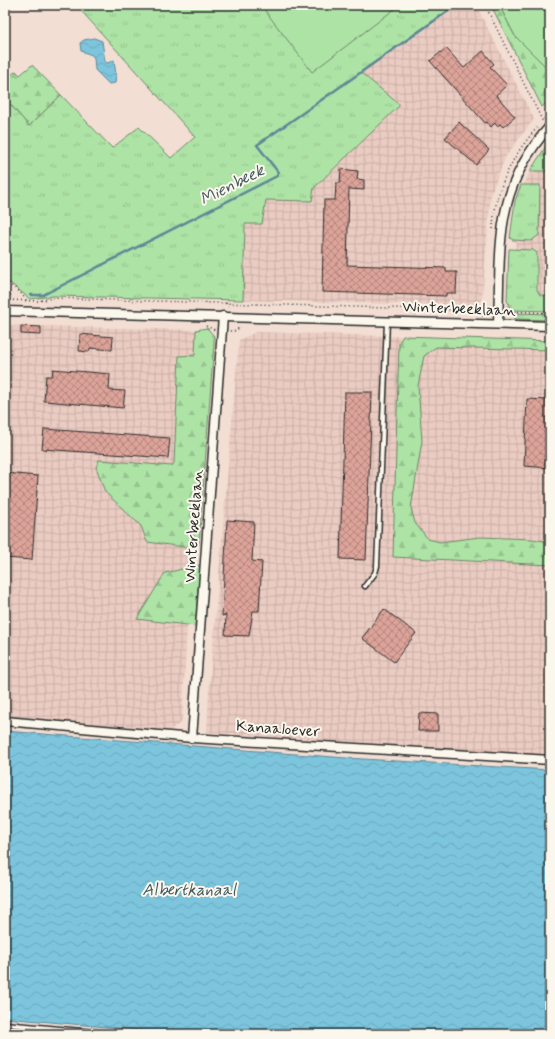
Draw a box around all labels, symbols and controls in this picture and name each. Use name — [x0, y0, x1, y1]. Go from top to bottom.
water label: Mienbeek — [196, 159, 269, 211]
street label: Winterbeeklaan — [402, 297, 517, 321]
street label: Winterbeeklaan — [180, 468, 208, 583]
street label: Kanaaloever — [235, 716, 321, 742]
water label: Albertkanaal — [142, 879, 238, 901]

